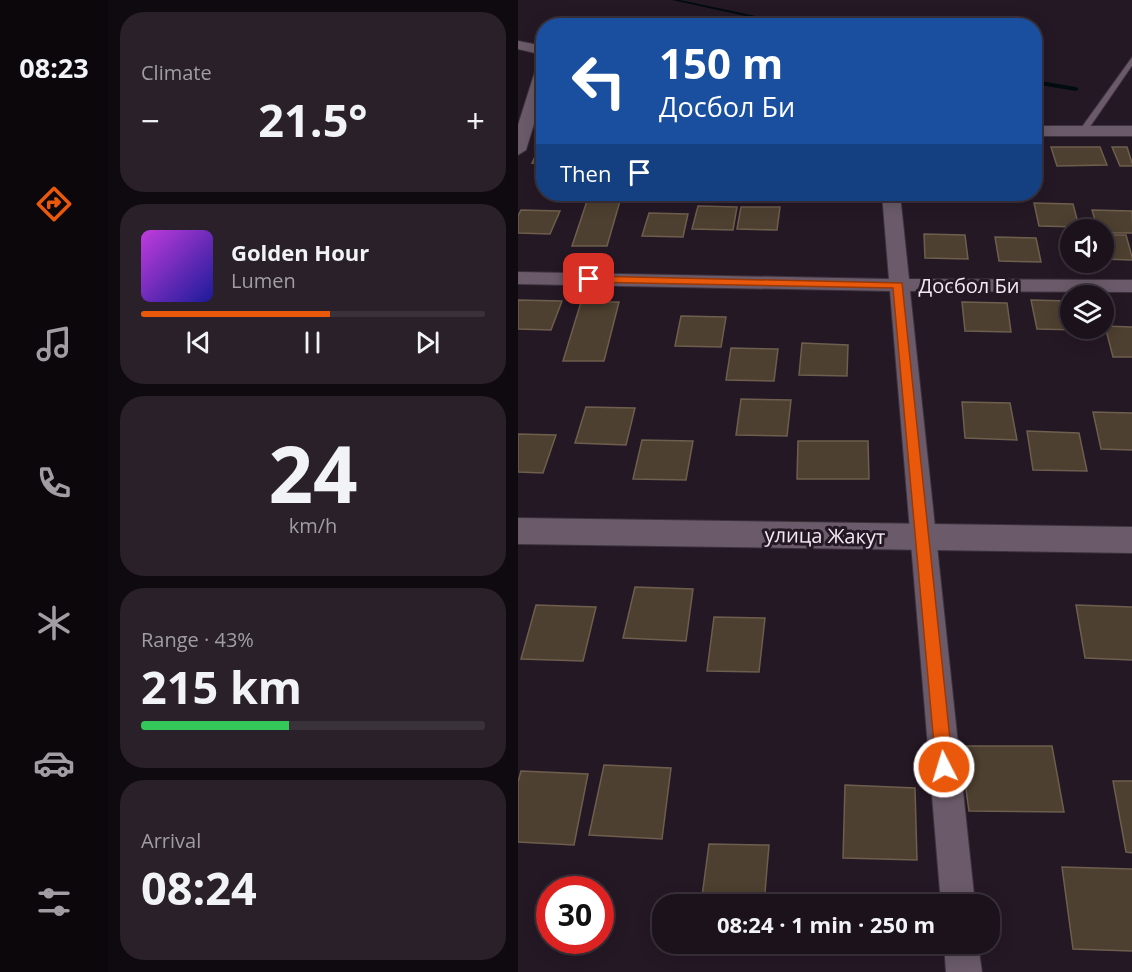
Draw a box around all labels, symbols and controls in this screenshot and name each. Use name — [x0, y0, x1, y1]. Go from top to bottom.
text: 150 m — [659, 34, 783, 91]
icon: left — [560, 42, 638, 120]
text: 08:23 — [19, 49, 89, 86]
text: Climate — [141, 59, 212, 86]
text: Досбол Би — [659, 88, 795, 125]
text: 21.5° — [258, 89, 368, 150]
text: − — [141, 98, 160, 143]
text: + — [466, 98, 485, 143]
icon: arrive — [623, 156, 656, 189]
text: Then — [560, 158, 611, 188]
icon: directions — [33, 183, 75, 225]
map controls — [1060, 219, 1114, 339]
button: sound — [1060, 219, 1114, 273]
text: Golden Hour — [231, 237, 369, 267]
pin — [563, 253, 614, 304]
icon: arrive — [572, 262, 605, 295]
text: Lumen — [231, 267, 296, 294]
street label: Досбол Би — [919, 272, 1019, 299]
button: layers — [1060, 285, 1114, 339]
icon: music — [33, 323, 75, 365]
icon: previous — [182, 326, 215, 359]
icon: pause — [296, 326, 329, 359]
icon: next — [411, 326, 444, 359]
text: 24 — [268, 420, 358, 526]
icon: phone — [33, 462, 75, 504]
text: km/h — [289, 512, 337, 539]
street label: улица Жакут — [764, 521, 886, 550]
icon: climate — [33, 602, 75, 644]
text: Range · 43% — [141, 626, 254, 653]
text: 215 km — [141, 656, 302, 717]
position arrow — [912, 735, 976, 799]
icon: car — [33, 742, 75, 784]
text: Arrival — [141, 827, 201, 854]
text: 08:24 — [141, 857, 257, 918]
speed limit sign: 30 — [536, 876, 614, 954]
icon: filters — [33, 881, 75, 923]
text: 08:24 · 1 min · 250 m — [717, 909, 935, 939]

